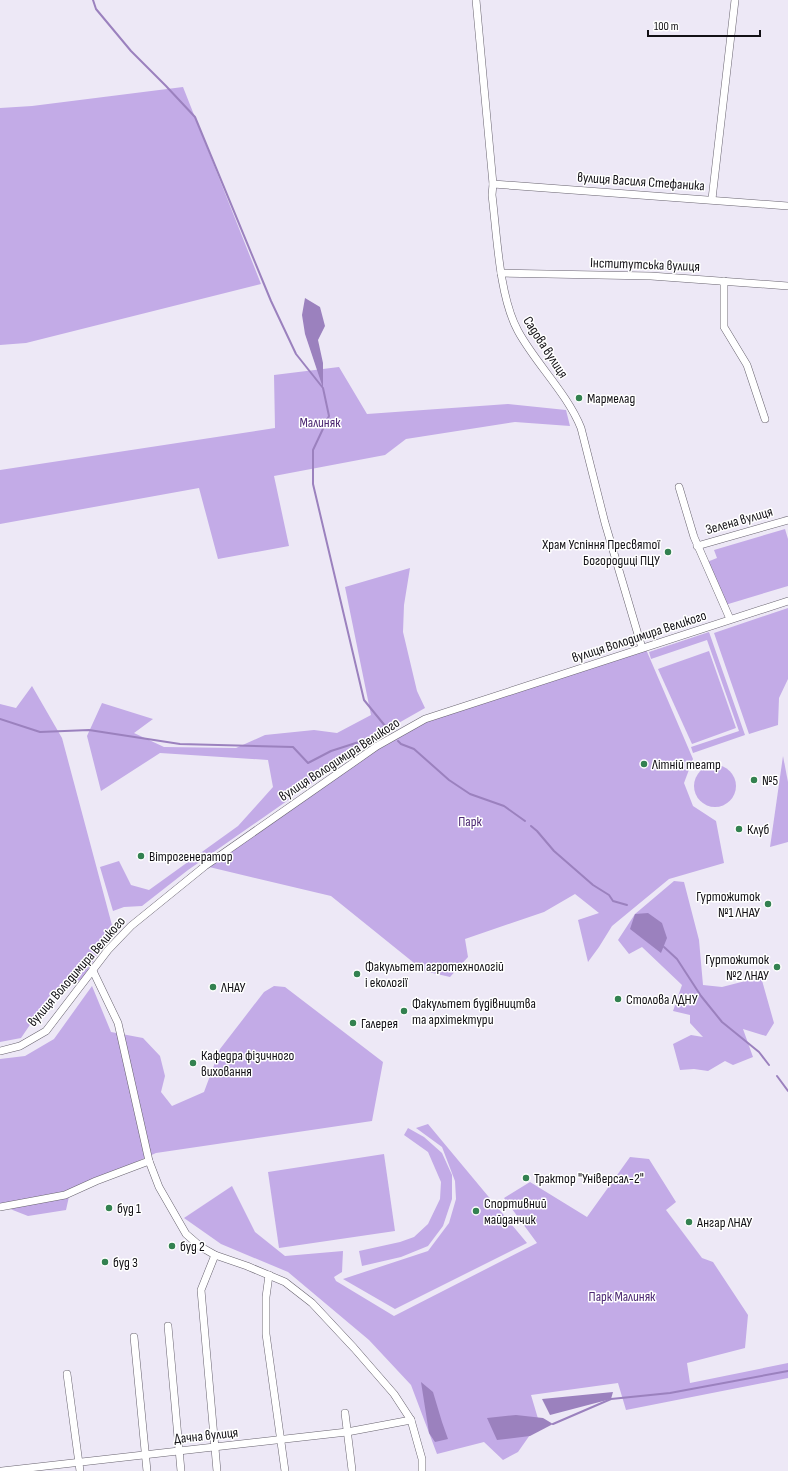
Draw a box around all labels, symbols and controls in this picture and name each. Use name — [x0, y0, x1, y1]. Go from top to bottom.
scale bar — [648, 12, 760, 38]
text: 100 m — [654, 19, 679, 34]
street label: вулиця Василя Стефаника — [577, 169, 705, 194]
street label: Інститутська вулиця — [590, 254, 700, 275]
street label: Садова вулиця — [519, 313, 572, 381]
place label: Мармелад — [587, 390, 635, 407]
marker: Мармелад — [574, 393, 584, 403]
park label: Малиняк — [299, 414, 341, 431]
street label: Зелена вулиця — [704, 503, 775, 538]
place label: Храм Успіння Пресвятої Богородиці ПЦУ — [541, 536, 660, 569]
marker: Храм Успіння Пресвятої Богородиці ПЦУ — [663, 547, 673, 557]
street label: вулиця Володимира Великого — [570, 607, 709, 666]
street label: вулиця Володимира Великого — [276, 714, 403, 805]
place label: Літній театр — [651, 756, 721, 773]
marker: Літній театр — [639, 759, 649, 769]
place label: №5 — [762, 772, 779, 789]
marker: №5 — [749, 775, 759, 785]
park label: Парк — [458, 813, 482, 830]
place label: Клуб — [747, 821, 770, 838]
marker: Клуб — [734, 824, 744, 834]
place label: Вітрогенератор — [149, 848, 233, 865]
marker: Вітрогенератор — [136, 851, 146, 861]
place label: Гуртожиток №1 ЛНАУ — [696, 888, 761, 921]
marker: Гуртожиток №1 ЛНАУ — [763, 899, 773, 909]
street label: вулиця Володимира Великого — [24, 913, 129, 1030]
place label: Гуртожиток №2 ЛНАУ — [705, 951, 770, 984]
place label: Факультет агротехнологій і екології — [365, 958, 504, 991]
marker: Гуртожиток №2 ЛНАУ — [772, 962, 782, 972]
marker: Факультет агротехнологій і екології — [352, 969, 362, 979]
place label: ЛНАУ — [220, 979, 245, 996]
marker: ЛНАУ — [208, 982, 218, 992]
place label: Столова ЛДНУ — [626, 991, 698, 1008]
marker: Столова ЛДНУ — [613, 994, 623, 1004]
place label: Факультет будівництва та архітектури — [412, 995, 536, 1028]
marker: Факультет будівництва та архітектури — [399, 1006, 409, 1016]
place label: Галерея — [361, 1015, 398, 1032]
marker: Галерея — [348, 1018, 358, 1028]
place label: Кафедра фізичного виховання — [201, 1047, 295, 1080]
marker: Кафедра фізичного виховання — [188, 1058, 198, 1068]
place label: Трактор "Універсал-2" — [534, 1170, 644, 1187]
marker: Трактор "Універсал-2" — [521, 1173, 531, 1183]
place label: Спортивний майданчик — [484, 1195, 547, 1228]
place label: буд 1 — [117, 1200, 141, 1217]
marker: буд 1 — [104, 1203, 114, 1213]
marker: Спортивний майданчик — [471, 1206, 481, 1216]
place label: Ангар ЛНАУ — [696, 1214, 752, 1231]
marker: Ангар ЛНАУ — [684, 1217, 694, 1227]
place label: буд 2 — [180, 1238, 205, 1255]
marker: буд 2 — [167, 1241, 177, 1251]
place label: буд 3 — [113, 1254, 138, 1271]
marker: буд 3 — [100, 1257, 110, 1267]
park label: Парк Малиняк — [589, 1288, 656, 1305]
street label: Дачна вулиця — [173, 1424, 239, 1447]

